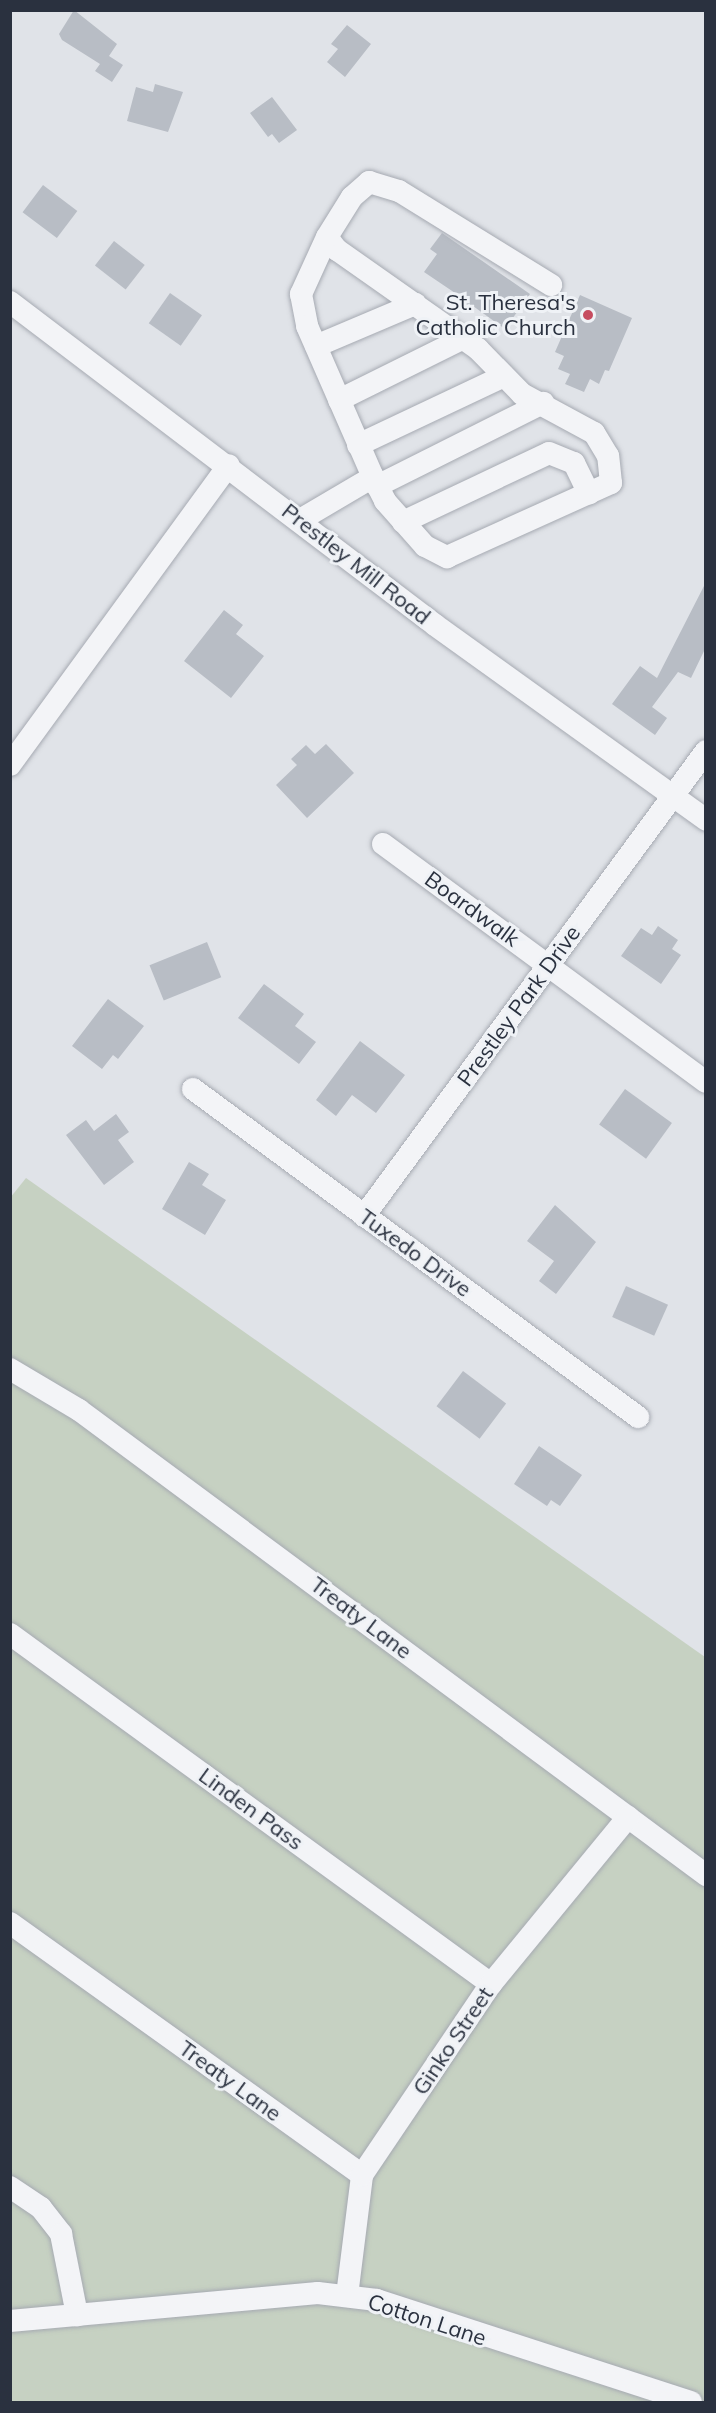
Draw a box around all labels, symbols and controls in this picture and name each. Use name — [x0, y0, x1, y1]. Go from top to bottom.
place label: St. Theresa's Catholic Church — [416, 289, 576, 340]
marker: St. Theresa's Catholic Church — [581, 308, 595, 322]
street label: Prestley Mill Road — [276, 498, 436, 630]
street label: Boardwalk — [420, 866, 524, 952]
street label: Prestley Park Drive — [452, 921, 586, 1091]
street label: Tuxedo Drive — [354, 1203, 476, 1303]
street label: Treaty Lane — [305, 1571, 417, 1665]
street label: Linden Pass — [194, 1762, 308, 1856]
street label: Ginko Street — [407, 1982, 499, 2100]
street label: Treaty Lane — [174, 2035, 286, 2127]
street label: Cotton Lane — [364, 2288, 490, 2352]

